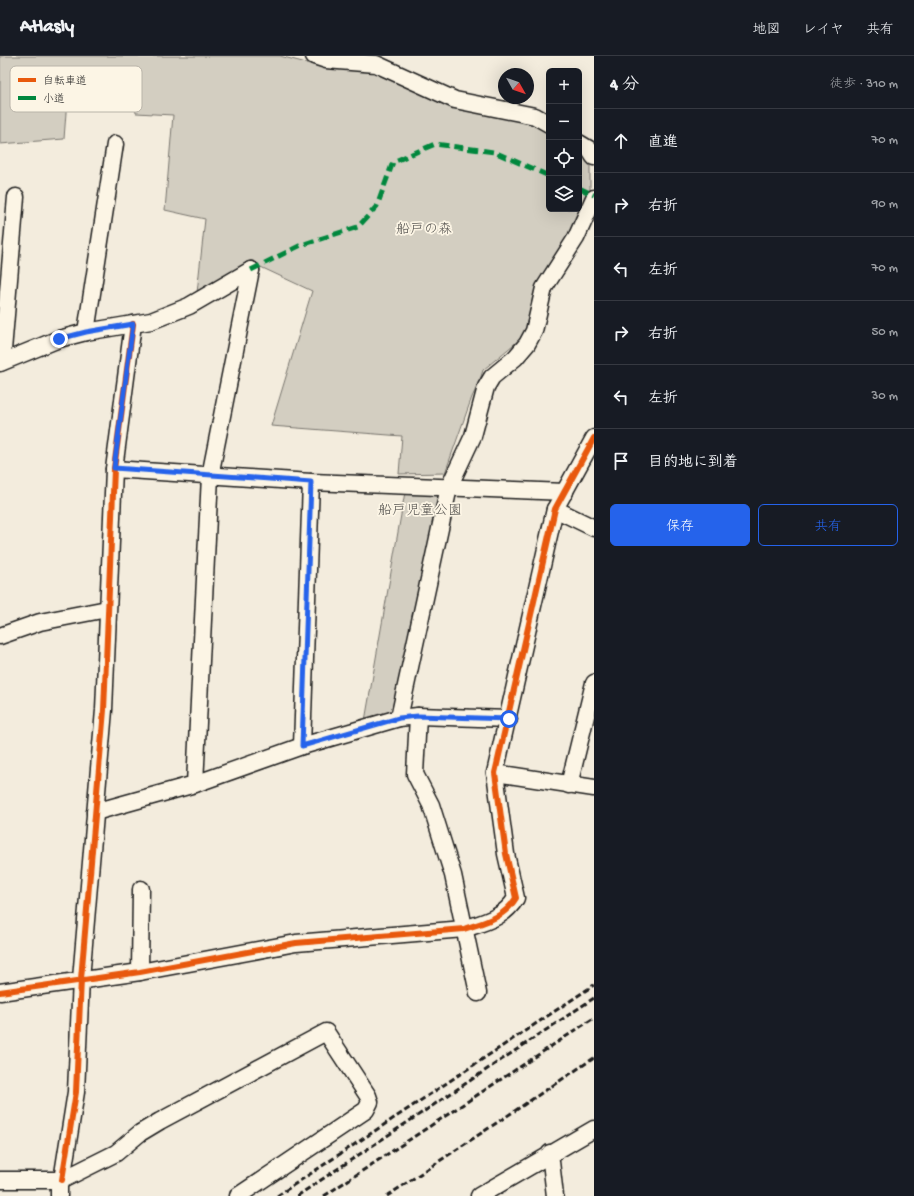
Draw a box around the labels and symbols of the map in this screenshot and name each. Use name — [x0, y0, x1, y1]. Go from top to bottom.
legend — [10, 66, 142, 112]
north arrow — [498, 68, 534, 104]
text: 自転車道 — [43, 75, 87, 88]
text: 小道 — [43, 93, 65, 106]
park label: 船戸の森 — [396, 222, 452, 239]
route end — [50, 330, 68, 348]
park label: 船戸児童公園 — [378, 503, 462, 520]
route start — [500, 710, 518, 728]

